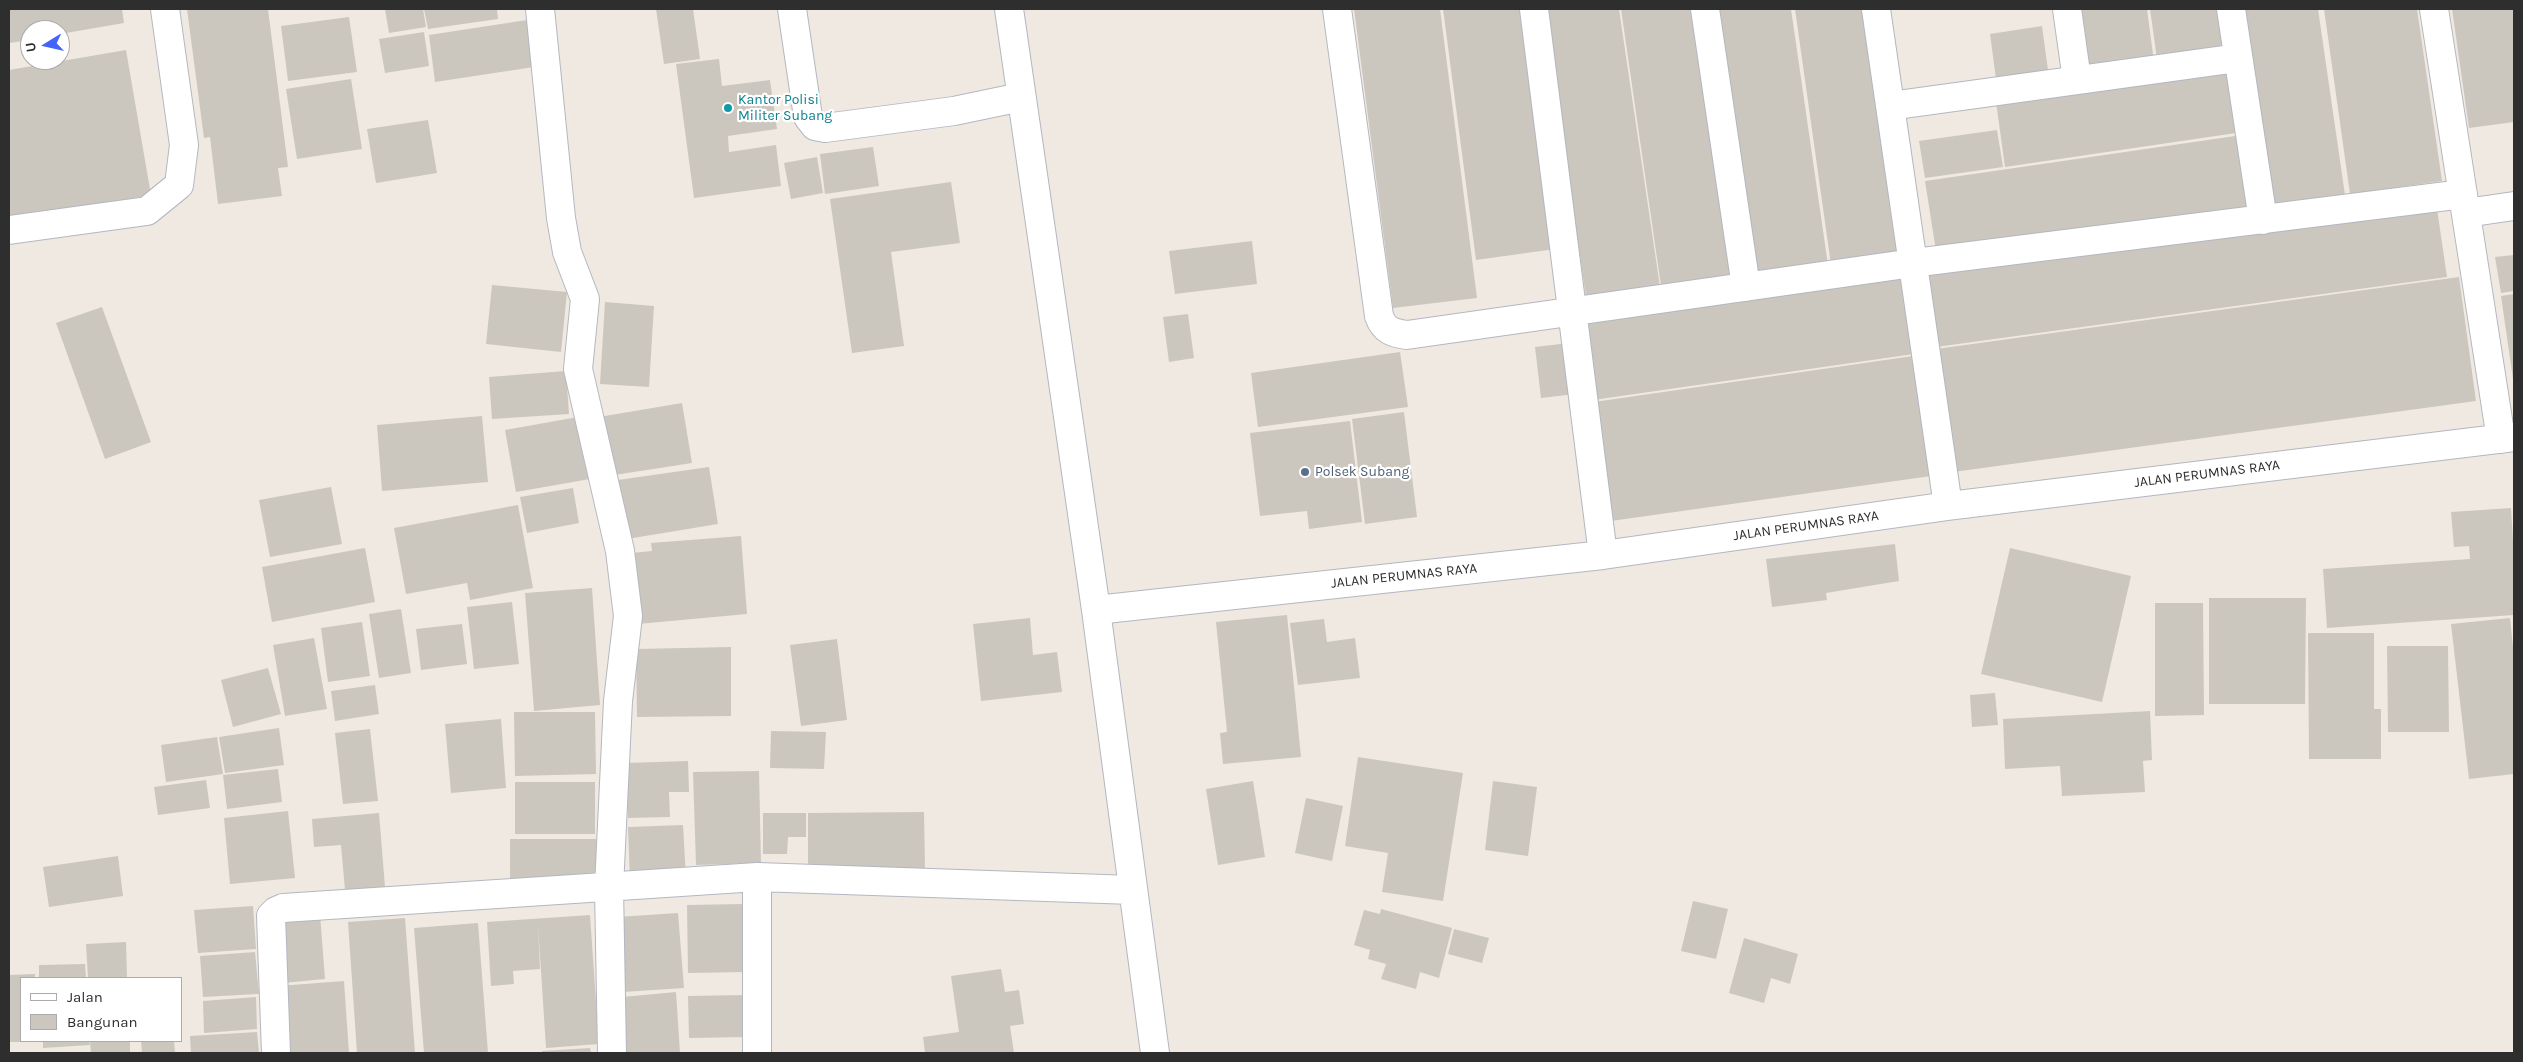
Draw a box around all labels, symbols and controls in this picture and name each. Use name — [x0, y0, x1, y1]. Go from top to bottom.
north arrow — [20, 20, 70, 70]
text: U — [22, 41, 40, 53]
place label: Kantor Polisi Militer Subang — [738, 92, 832, 124]
marker: Kantor Polisi Militer Subang — [722, 102, 734, 114]
street label: JALAN PERUMNAS RAYA — [2133, 457, 2281, 491]
place label: Polsek Subang — [1315, 464, 1409, 480]
marker: Polsek Subang — [1299, 466, 1311, 478]
street label: JALAN PERUMNAS RAYA — [1732, 507, 1880, 545]
street label: JALAN PERUMNAS RAYA — [1330, 560, 1478, 592]
legend — [20, 977, 182, 1042]
text: Jalan — [67, 988, 103, 1006]
text: Bangunan — [67, 1013, 138, 1031]

